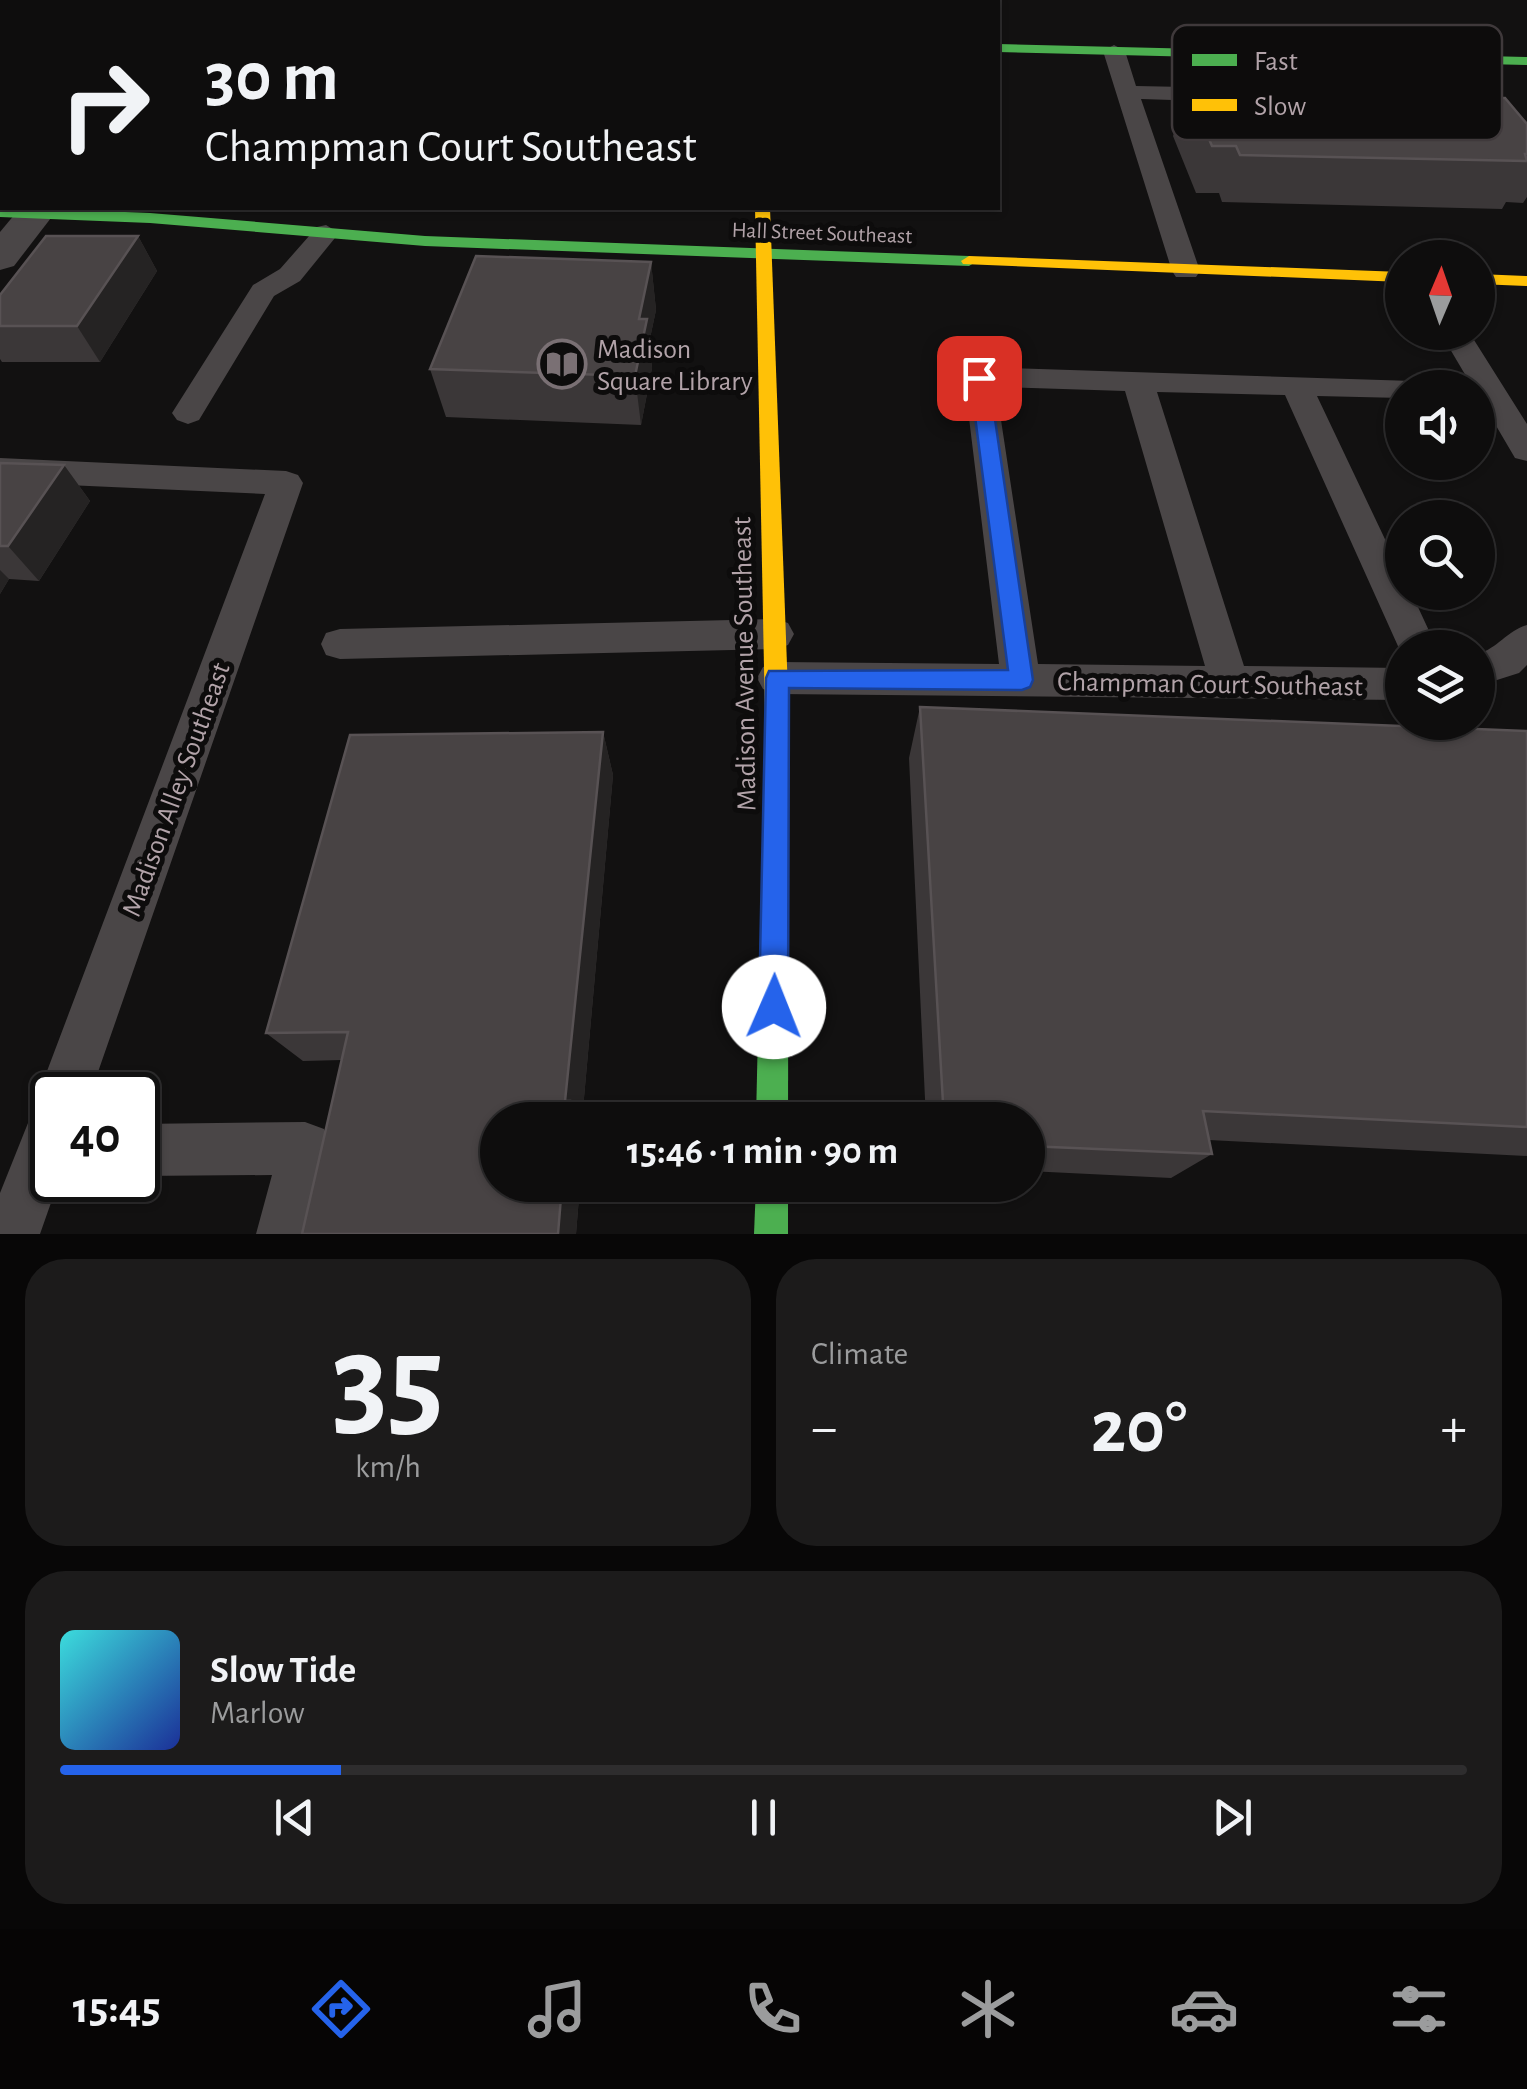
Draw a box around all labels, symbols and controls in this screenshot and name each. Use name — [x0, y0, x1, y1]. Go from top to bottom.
legend — [1172, 25, 1502, 140]
icon: right — [40, 40, 170, 170]
text: 30 m — [205, 43, 339, 113]
text: Fast — [1254, 48, 1298, 76]
text: Slow — [1254, 93, 1306, 121]
text: Champman Court Southeast — [205, 125, 697, 170]
street label: Hall Street Southeast — [731, 219, 913, 247]
north arrow — [1385, 240, 1495, 350]
map controls — [1385, 240, 1495, 740]
place label: Madison Square Library — [597, 336, 753, 396]
pin — [937, 336, 1022, 421]
library icon: Madison Square Library — [536, 338, 588, 390]
icon: arrive — [952, 351, 1007, 406]
button: sound — [1385, 370, 1495, 480]
button: search — [1385, 500, 1495, 610]
street label: Madison Avenue Southeast — [728, 516, 762, 811]
button: layers — [1385, 630, 1495, 740]
street label: Madison Alley Southeast — [118, 659, 236, 920]
street label: Champman Court Southeast — [1057, 668, 1363, 702]
position arrow — [722, 955, 826, 1059]
speed limit sign: 40 — [30, 1072, 160, 1202]
text: 15:46 · 1 min · 90 m — [627, 1133, 898, 1171]
text: 35 — [332, 1318, 444, 1448]
text: Climate — [811, 1338, 908, 1370]
text: 20° — [1091, 1391, 1187, 1466]
text: − — [811, 1401, 837, 1456]
text: + — [1441, 1401, 1467, 1456]
text: km/h — [355, 1451, 421, 1483]
text: Slow Tide — [210, 1652, 356, 1690]
text: Marlow — [210, 1697, 305, 1729]
icon: previous — [267, 1790, 322, 1845]
icon: pause — [736, 1790, 791, 1845]
icon: next — [1205, 1790, 1260, 1845]
icon: directions — [306, 1974, 376, 2044]
icon: music — [522, 1974, 592, 2044]
icon: phone — [738, 1974, 808, 2044]
icon: climate — [953, 1974, 1023, 2044]
icon: car — [1169, 1974, 1239, 2044]
icon: filters — [1384, 1974, 1454, 2044]
text: 15:45 — [73, 1986, 161, 2031]

